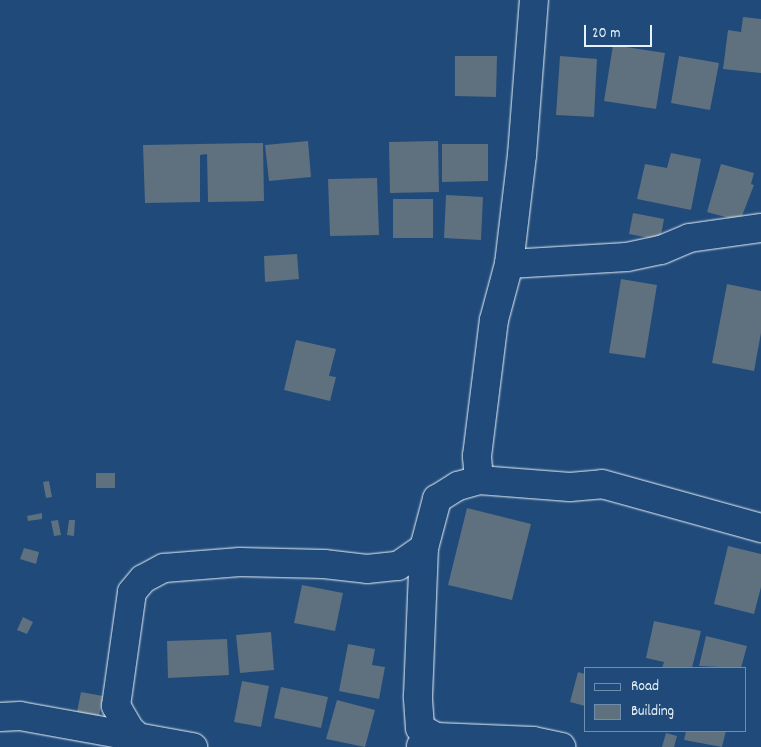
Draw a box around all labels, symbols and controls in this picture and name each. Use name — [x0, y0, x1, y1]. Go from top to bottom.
scale bar — [586, 15, 654, 47]
text: 20 m — [592, 23, 620, 45]
legend — [584, 667, 746, 732]
text: Road — [631, 676, 659, 698]
text: Building — [631, 701, 674, 723]

